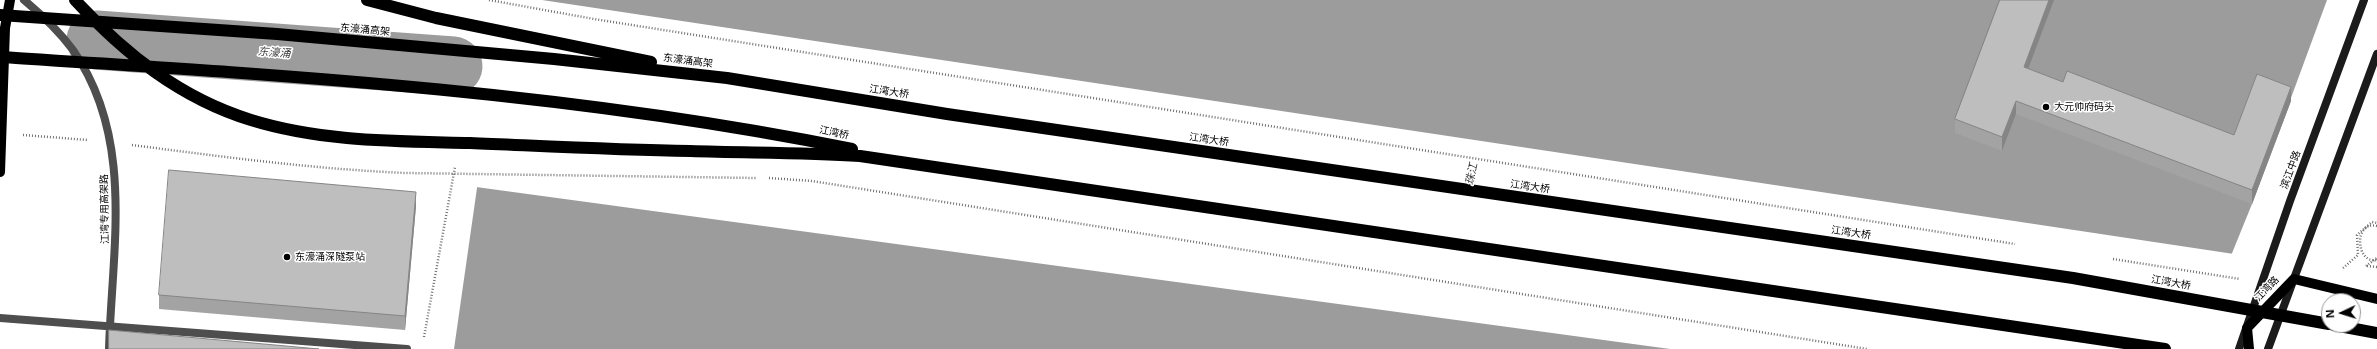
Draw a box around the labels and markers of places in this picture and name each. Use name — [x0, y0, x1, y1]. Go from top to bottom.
place label: 大元帅府码头 — [2054, 101, 2114, 113]
marker: 大元帅府码头 — [2041, 102, 2051, 112]
place label: 东濠涌深隧泵站 — [295, 251, 365, 263]
marker: 东濠涌深隧泵站 — [282, 252, 292, 262]

